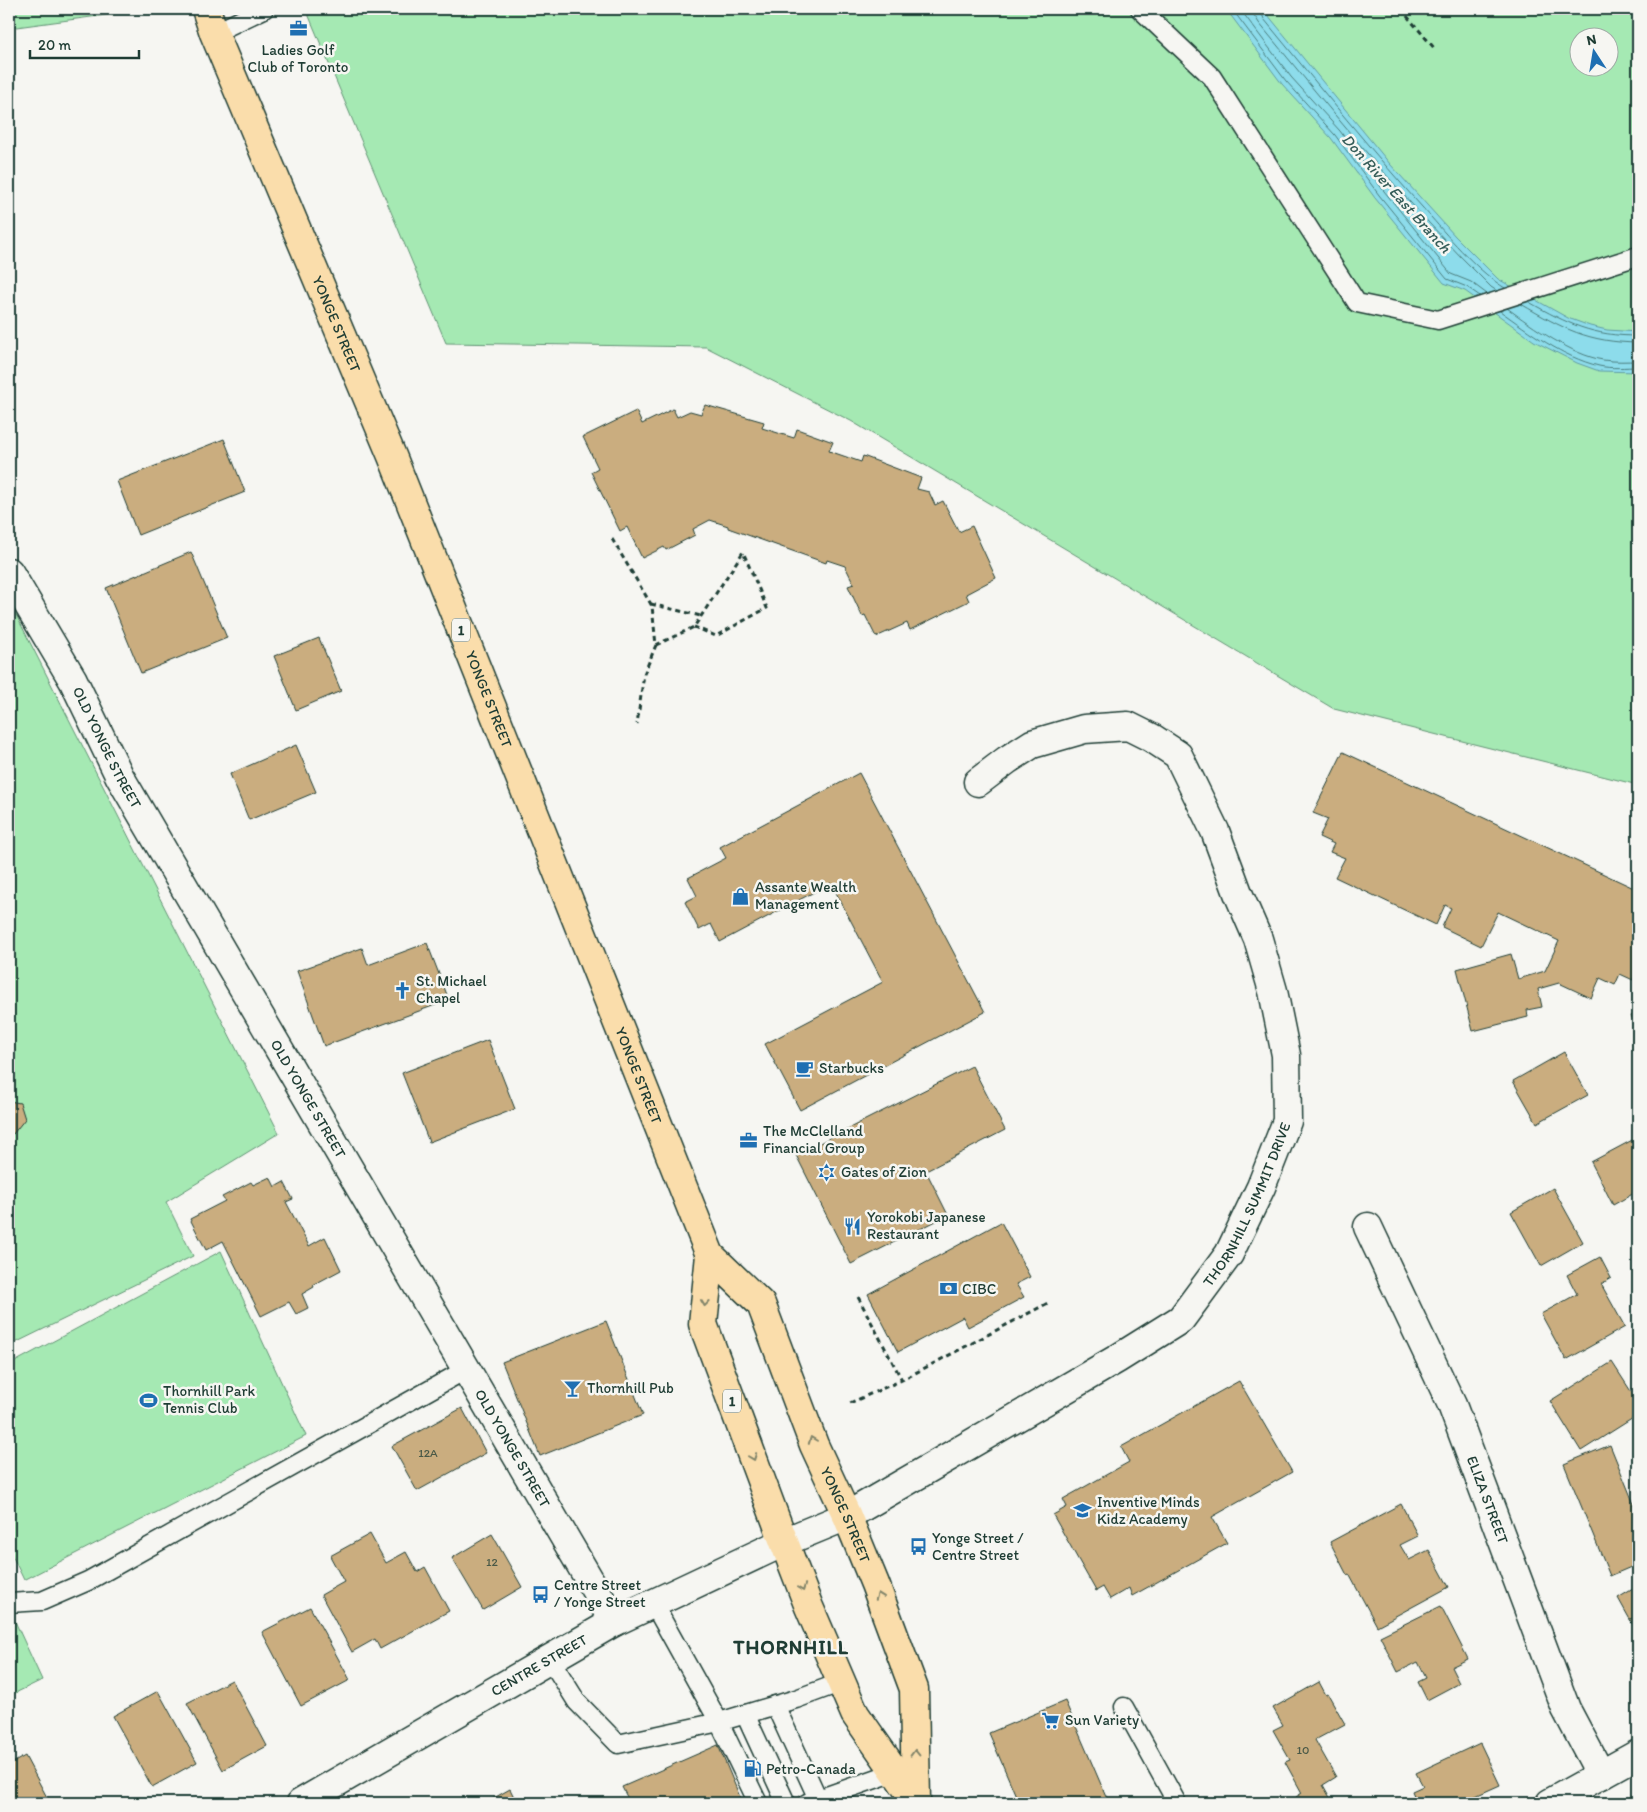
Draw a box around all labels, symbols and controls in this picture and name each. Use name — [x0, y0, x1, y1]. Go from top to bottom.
office icon: Ladies Golf Club of Toronto — [288, 19, 308, 39]
scale bar — [30, 28, 139, 60]
north arrow — [1570, 28, 1620, 78]
text: N — [1585, 30, 1598, 49]
text: 20 m — [38, 36, 72, 54]
place label: Ladies Golf Club of Toronto — [248, 41, 348, 76]
water label: Don River East Branch — [1338, 130, 1455, 257]
street label: YONGE STREET — [308, 273, 365, 375]
road number: 1 — [452, 618, 470, 642]
street label: YONGE STREET — [461, 648, 516, 751]
street label: OLD YONGE STREET — [69, 684, 146, 812]
place label: Assante Wealth Management — [755, 878, 856, 913]
shop icon: Assante Wealth Management — [731, 886, 751, 906]
place label: St. Michael Chapel — [416, 972, 487, 1007]
church icon: St. Michael Chapel — [392, 980, 412, 1000]
street label: YONGE STREET — [611, 1024, 666, 1127]
street label: OLD YONGE STREET — [266, 1036, 350, 1162]
cafe icon: Starbucks — [795, 1058, 815, 1078]
place label: Starbucks — [819, 1059, 884, 1077]
street label: THORNHILL SUMMIT DRIVE — [1199, 1120, 1295, 1290]
place label: The McClelland Financial Group — [763, 1122, 865, 1157]
office icon: The McClelland Financial Group — [739, 1130, 759, 1150]
synagogue icon: Gates of Zion — [817, 1162, 837, 1182]
place label: Gates of Zion — [841, 1163, 928, 1181]
place label: Yorokobi Japanese Restaurant — [867, 1208, 986, 1243]
restaurant icon: Yorokobi Japanese Restaurant — [843, 1216, 863, 1236]
bank icon: CIBC — [938, 1279, 958, 1299]
place label: CIBC — [962, 1280, 997, 1298]
one-way arrow — [700, 1300, 711, 1308]
bar icon: Thornhill Pub — [563, 1378, 583, 1398]
place label: Thornhill Pub — [587, 1379, 674, 1397]
place label: Thornhill Park Tennis Club — [163, 1382, 255, 1417]
street label: OLD YONGE STREET — [471, 1386, 554, 1511]
sports icon: Thornhill Park Tennis Club — [139, 1390, 159, 1410]
road number: 1 — [723, 1390, 741, 1412]
one-way arrow — [808, 1436, 819, 1445]
house number: 12A — [418, 1446, 438, 1460]
one-way arrow — [747, 1452, 757, 1460]
street label: ELIZA STREET — [1463, 1453, 1512, 1547]
street label: YONGE STREET — [816, 1464, 874, 1566]
place label: Inventive Minds Kidz Academy — [1097, 1493, 1200, 1528]
school or university icon: Inventive Minds Kidz Academy — [1073, 1501, 1093, 1521]
place label: Yonge Street / Centre Street — [932, 1529, 1024, 1564]
bus stop icon: Yonge Street / Centre Street — [908, 1537, 928, 1557]
house number: 12 — [486, 1555, 499, 1569]
place label: Centre Street / Yonge Street — [554, 1576, 646, 1611]
one-way arrow — [796, 1583, 806, 1592]
bus stop icon: Centre Street / Yonge Street — [530, 1584, 550, 1604]
one-way arrow — [875, 1593, 885, 1601]
street label: CENTRE STREET — [488, 1630, 591, 1700]
district label: THORNHILL — [732, 1635, 849, 1659]
supermarket icon: Sun Variety — [1041, 1710, 1061, 1730]
place label: Sun Variety — [1065, 1711, 1139, 1729]
house number: 10 — [1297, 1743, 1309, 1757]
one-way arrow — [910, 1748, 920, 1756]
fuel station icon: Petro-Canada — [742, 1759, 762, 1779]
place label: Petro-Canada — [766, 1760, 856, 1778]

